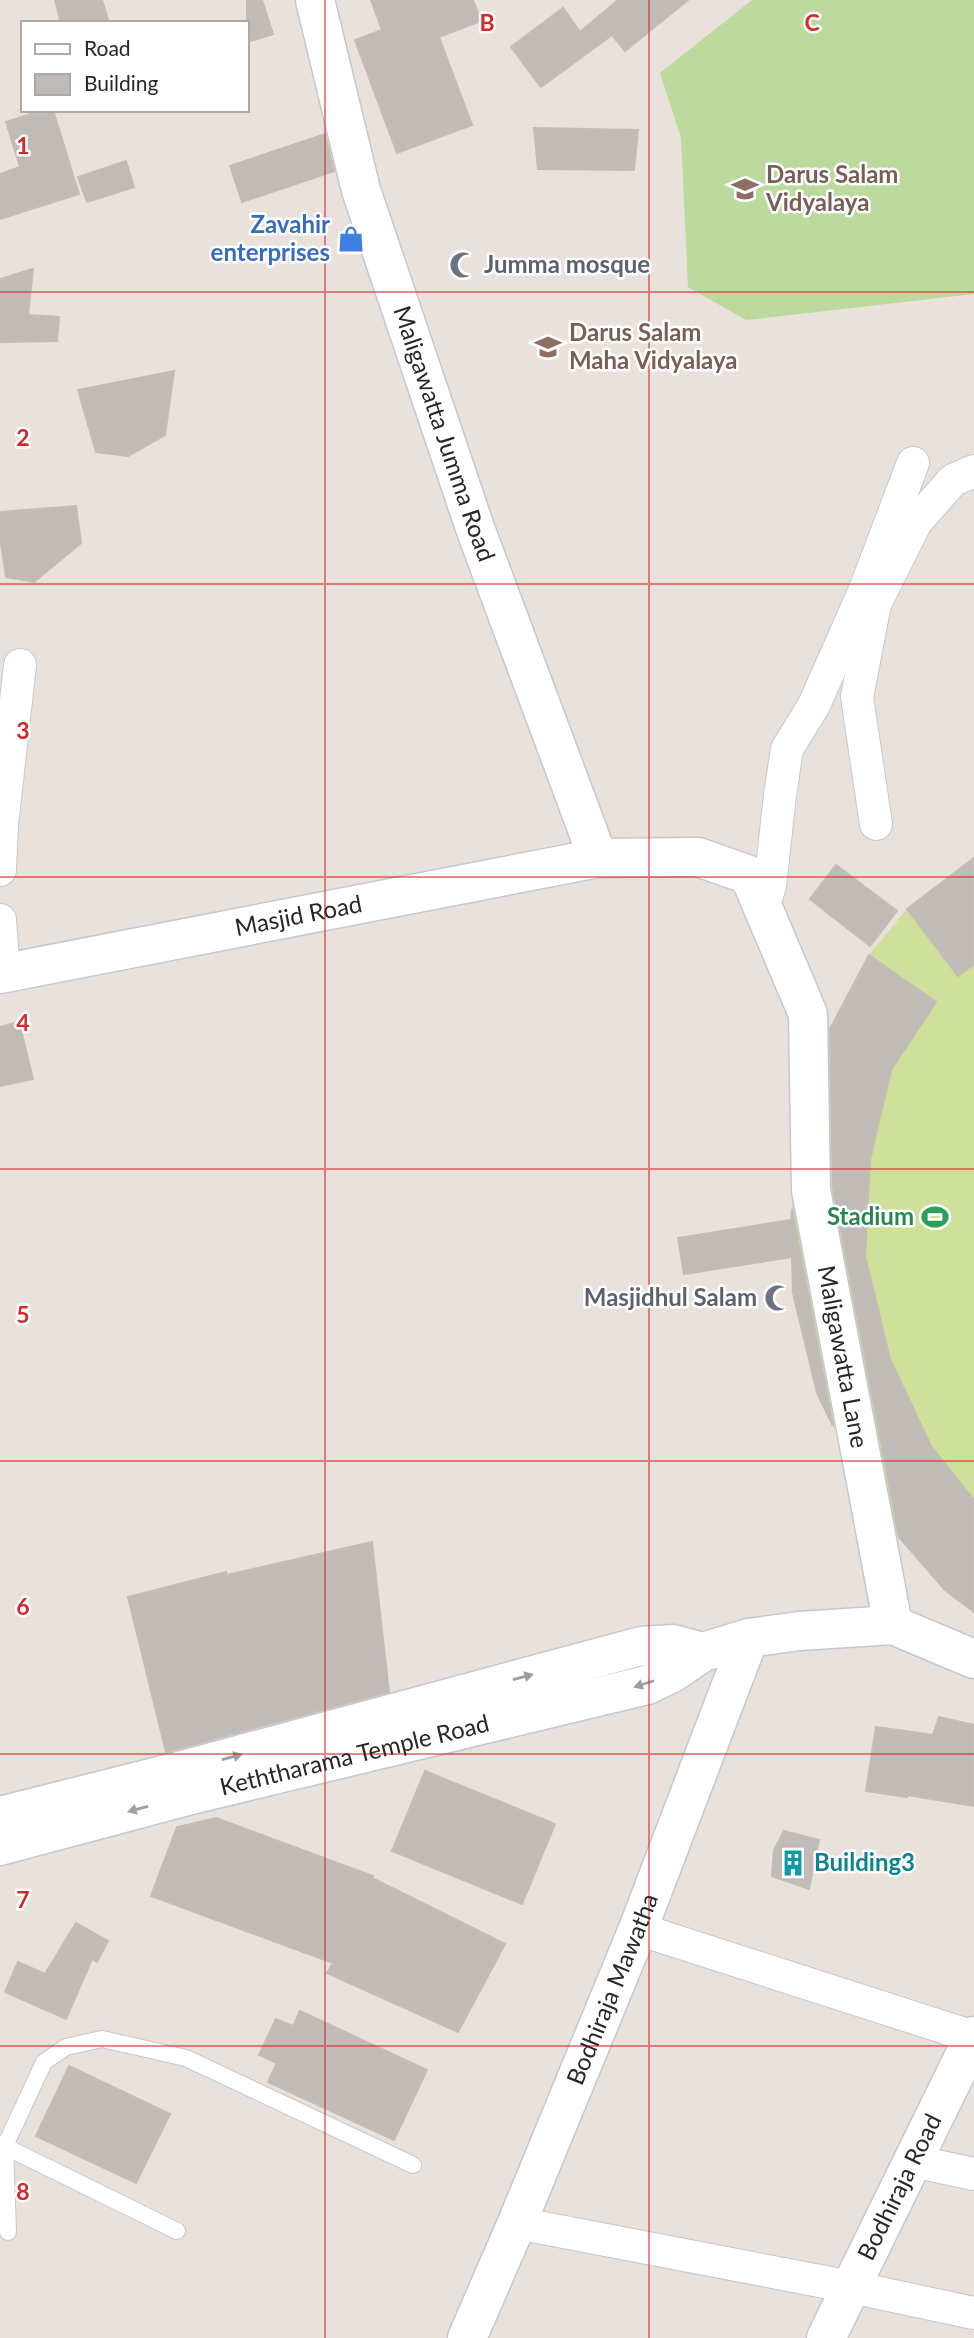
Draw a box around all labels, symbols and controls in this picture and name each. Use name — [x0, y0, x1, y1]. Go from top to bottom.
text: B — [479, 8, 495, 36]
text: C — [804, 8, 820, 36]
legend — [21, 21, 248, 112]
text: Road — [84, 35, 131, 60]
text: Building — [84, 70, 159, 95]
text: 1 — [16, 131, 30, 159]
place label: Darus Salam Vidyalaya — [765, 159, 898, 216]
school or university icon: Darus Salam Vidyalaya — [730, 174, 760, 204]
place label: Zavahir enterprises — [211, 209, 330, 266]
shop icon: Zavahir enterprises — [336, 224, 366, 254]
place label: Jumma mosque — [484, 249, 650, 278]
mosque icon: Jumma mosque — [448, 250, 478, 280]
street label: Maligawatta Jumma Road — [388, 302, 502, 565]
place label: Darus Salam Maha Vidyalaya — [569, 317, 738, 374]
school or university icon: Darus Salam Maha Vidyalaya — [533, 332, 563, 362]
text: 2 — [16, 423, 30, 451]
text: 3 — [16, 716, 30, 744]
street label: Masjid Road — [232, 888, 364, 941]
text: 4 — [16, 1008, 30, 1036]
place label: Stadium — [827, 1201, 914, 1230]
sports icon: Stadium — [920, 1202, 950, 1232]
street label: Maligawatta Lane — [813, 1263, 875, 1450]
place label: Masjidhul Salam — [584, 1282, 757, 1311]
mosque icon: Masjidhul Salam — [763, 1283, 793, 1313]
text: 5 — [16, 1300, 30, 1328]
text: 6 — [16, 1592, 30, 1620]
one-way arrow — [512, 1671, 534, 1682]
one-way arrow — [633, 1680, 654, 1690]
street label: Keththarama Temple Road — [217, 1708, 492, 1800]
one-way arrow — [222, 1751, 243, 1761]
one-way arrow — [127, 1804, 149, 1815]
place label: Building3 — [814, 1847, 915, 1876]
building icon: Building3 — [778, 1848, 808, 1878]
text: 7 — [16, 1885, 30, 1913]
street label: Bodhiraja Mawatha — [559, 1889, 663, 2089]
street label: Bodhiraja Road — [851, 2109, 947, 2264]
text: 8 — [16, 2177, 30, 2205]

